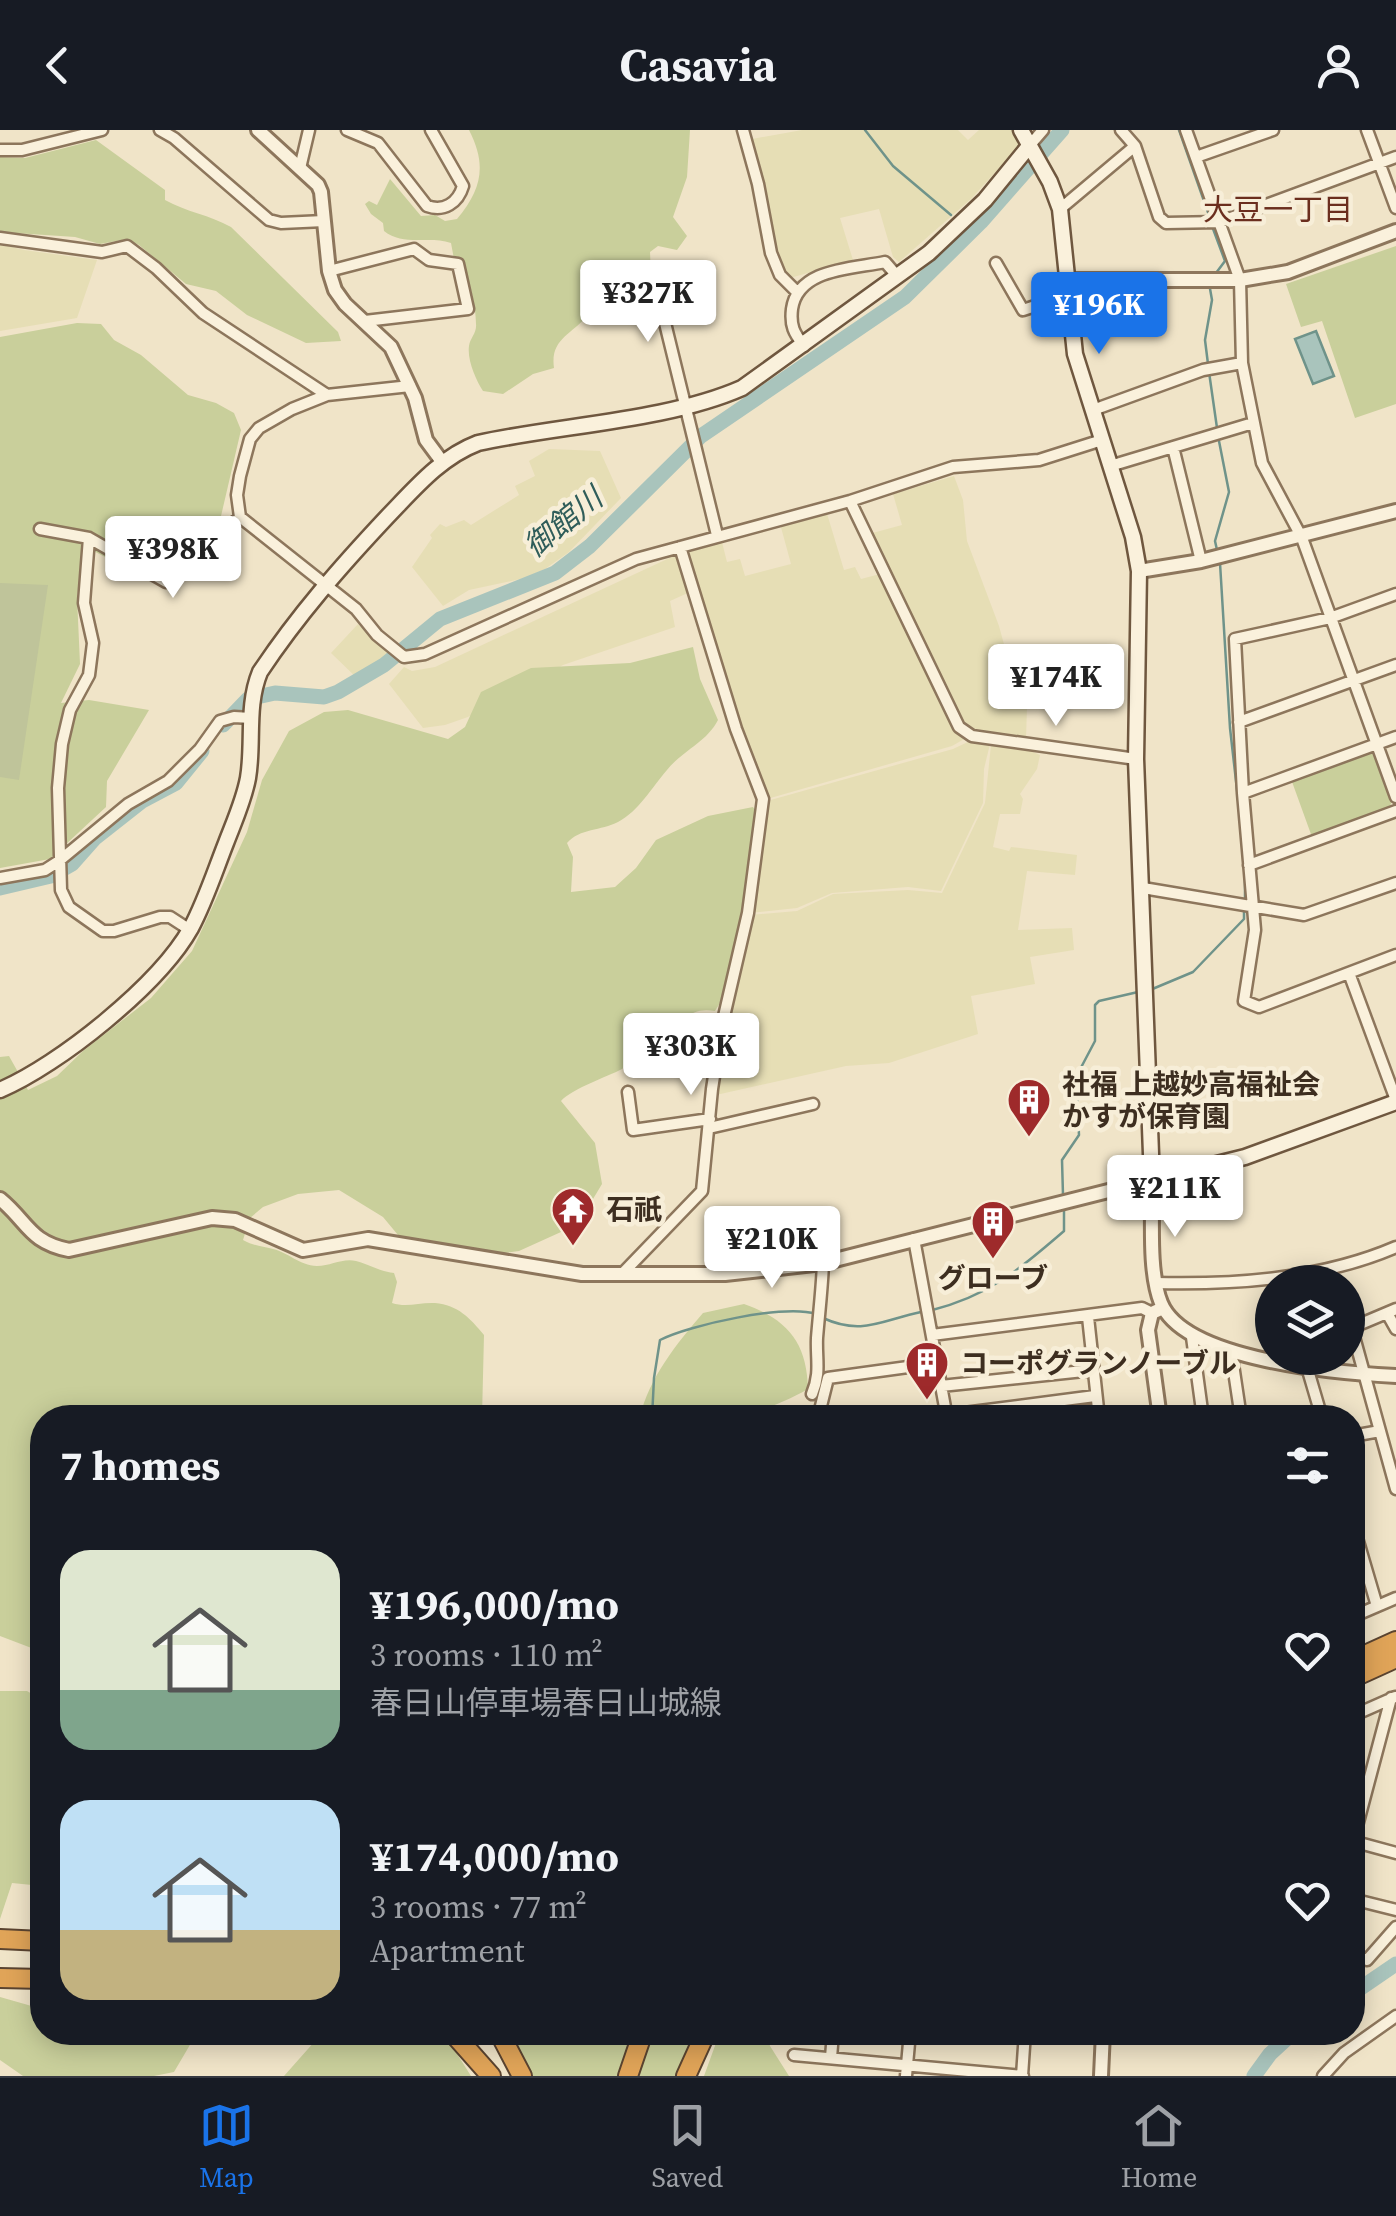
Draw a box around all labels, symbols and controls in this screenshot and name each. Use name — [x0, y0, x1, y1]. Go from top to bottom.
text: Casavia — [620, 34, 776, 96]
icon: back — [30, 38, 85, 93]
icon: person — [1311, 38, 1366, 93]
district label: 大豆一丁目 — [1203, 189, 1353, 230]
pin: ¥327K — [578, 260, 718, 345]
text: ¥327K — [602, 270, 694, 314]
pin: ¥196K — [1029, 272, 1169, 357]
text: ¥196K — [1053, 282, 1145, 326]
water label: 御館川 — [515, 476, 613, 566]
pin: ¥398K — [103, 516, 243, 601]
text: ¥398K — [127, 526, 219, 570]
pin: ¥174K — [986, 644, 1126, 729]
text: ¥174K — [1010, 654, 1102, 698]
pin: ¥303K — [621, 1013, 761, 1098]
text: ¥303K — [645, 1023, 737, 1067]
place label: 社福 上越妙高福祉会 かすが保育園 — [1062, 1065, 1320, 1135]
building icon: 社福 上越妙高福祉会 かすが保育園 — [1006, 1077, 1052, 1138]
pin: ¥211K — [1105, 1155, 1245, 1240]
text: ¥211K — [1129, 1165, 1221, 1209]
temple icon: 石祇 — [550, 1186, 596, 1247]
place label: 石祇 — [606, 1190, 662, 1228]
building icon: グローブ — [970, 1199, 1016, 1260]
pin: ¥210K — [702, 1206, 842, 1291]
text: ¥210K — [726, 1216, 818, 1260]
place label: グローブ — [938, 1259, 1048, 1297]
map controls — [1255, 1265, 1365, 1375]
button: layers — [1255, 1265, 1365, 1375]
building icon: コーポグランノーブル — [904, 1340, 950, 1401]
place label: コーポグランノーブル — [960, 1344, 1237, 1382]
text: 7 homes — [60, 1436, 220, 1494]
icon: filters — [1280, 1438, 1335, 1493]
text: ¥196,000/mo — [370, 1575, 619, 1633]
icon: home — [140, 1590, 260, 1710]
icon: heart — [1280, 1623, 1335, 1678]
text: 3 rooms · 110 m² — [370, 1633, 603, 1677]
text: 春日山停車場春日山城線 — [370, 1681, 722, 1725]
text: ¥174,000/mo — [370, 1827, 619, 1885]
icon: home — [140, 1840, 260, 1960]
icon: heart — [1280, 1873, 1335, 1928]
text: 3 rooms · 77 m² — [370, 1885, 587, 1929]
text: Apartment — [370, 1929, 524, 1973]
tab: Map — [199, 2098, 254, 2196]
tab: Saved — [651, 2098, 723, 2196]
tab: Home — [1121, 2098, 1197, 2196]

